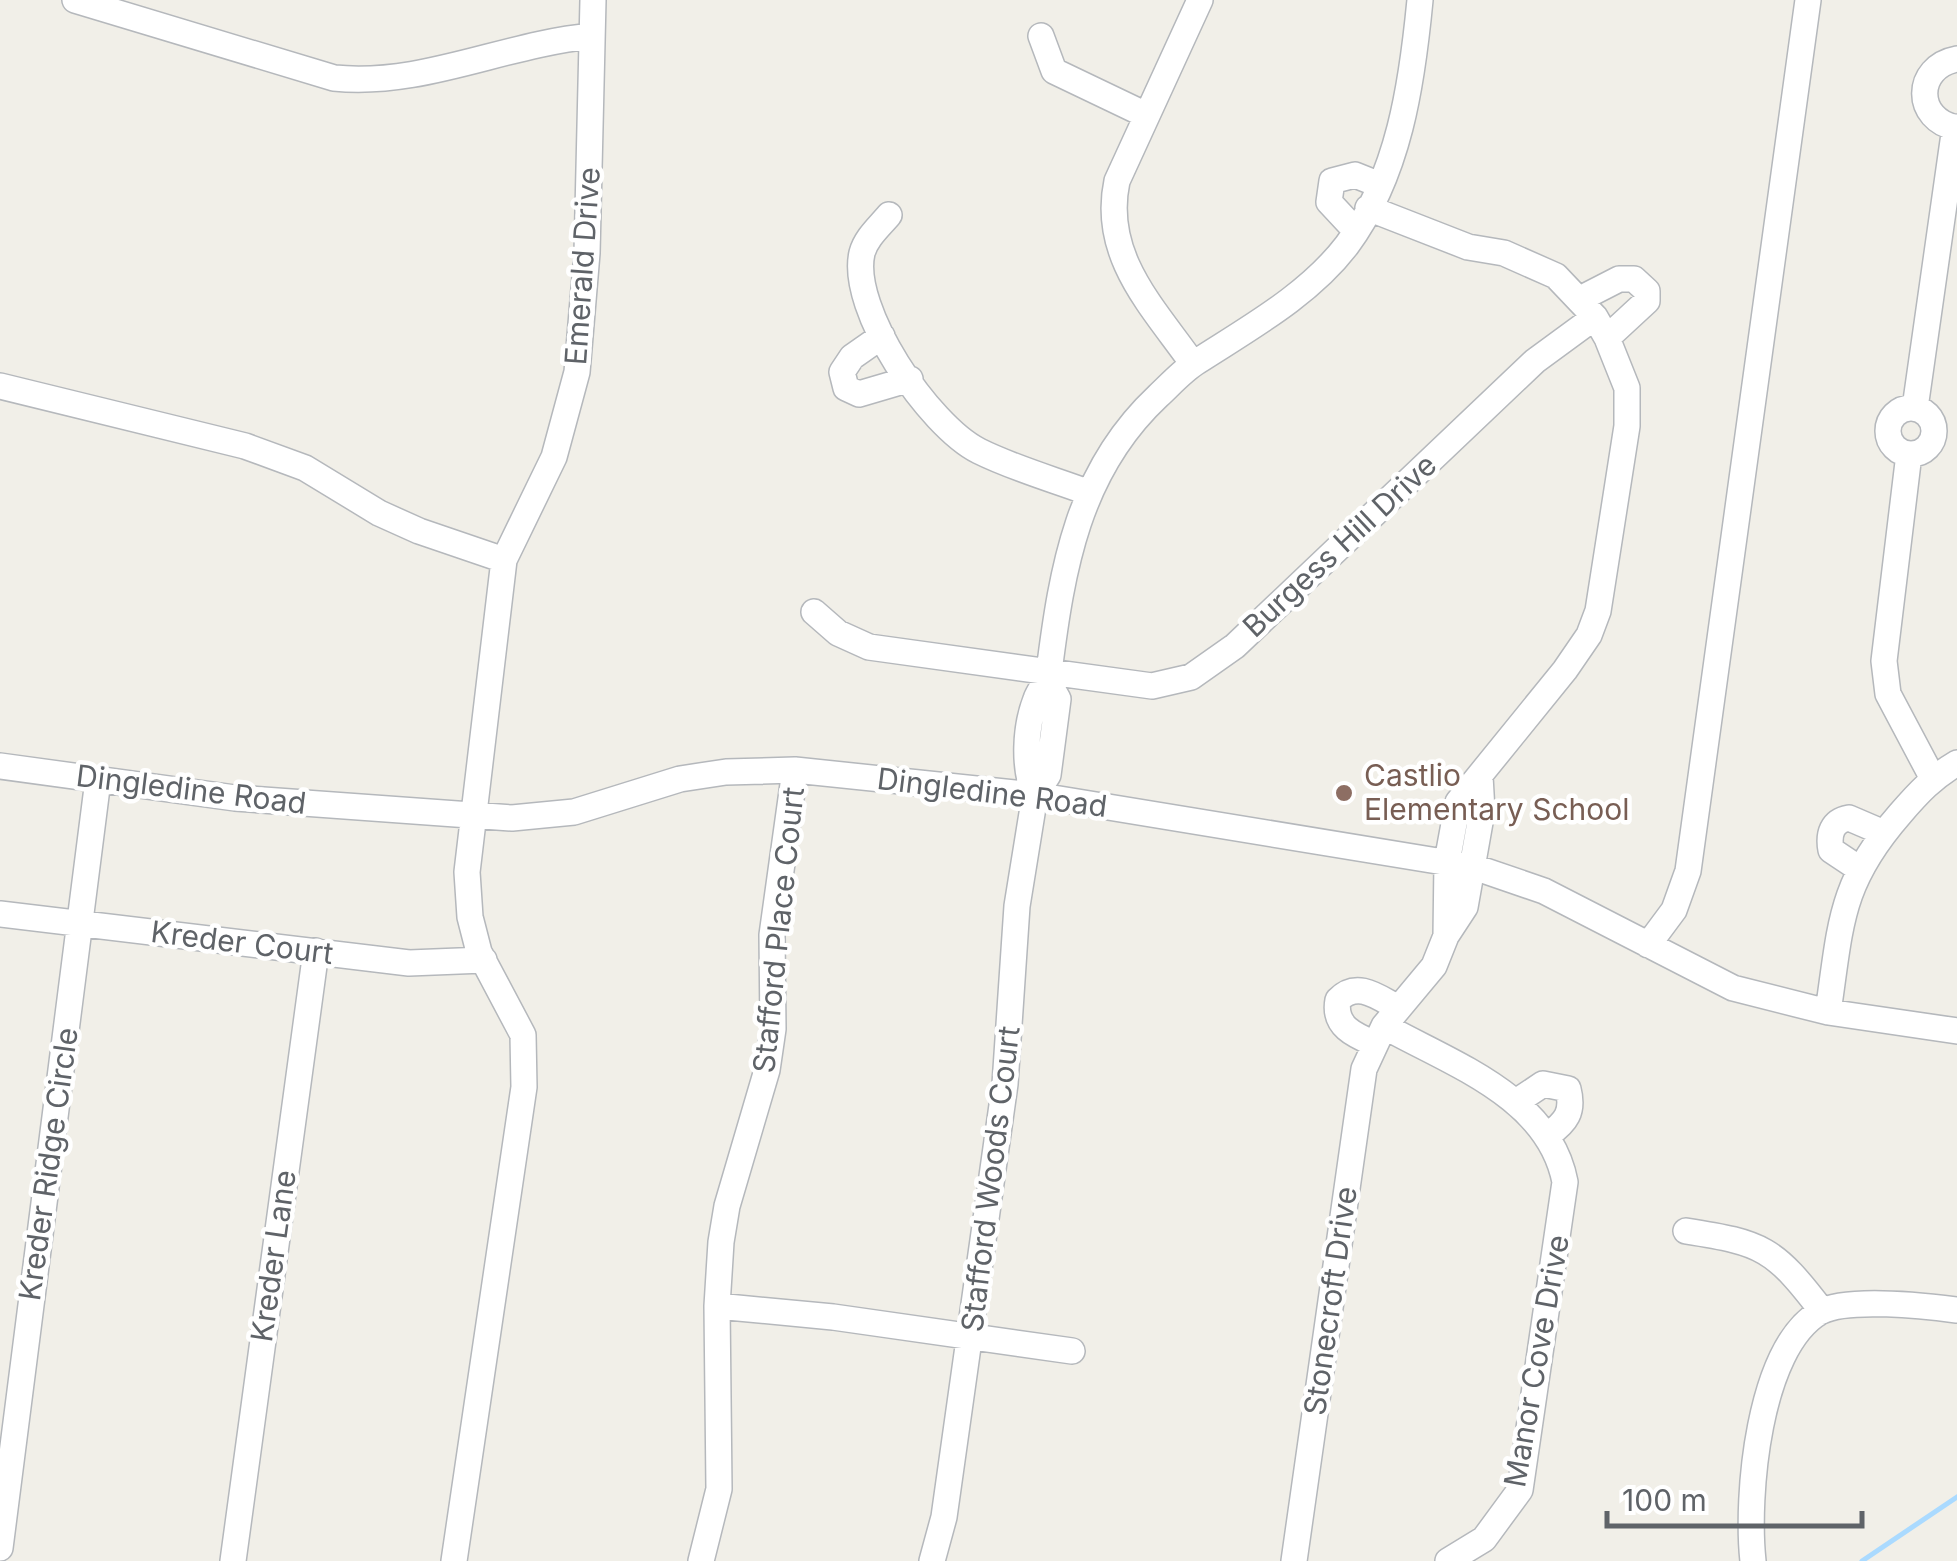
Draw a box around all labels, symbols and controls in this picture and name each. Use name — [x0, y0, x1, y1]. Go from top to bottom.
street label: Emerald Drive — [557, 166, 607, 366]
street label: Burgess Hill Drive — [1235, 446, 1443, 644]
street label: Dingledine Road — [74, 757, 308, 821]
place label: Castlio Elementary School — [1364, 757, 1630, 827]
street label: Dingledine Road — [875, 760, 1109, 824]
marker: Castlio Elementary School — [1333, 782, 1355, 804]
street label: Stafford Place Court — [745, 785, 811, 1075]
street label: Kreder Court — [149, 913, 335, 971]
street label: Stafford Woods Court — [953, 1024, 1027, 1334]
street label: Kreder Ridge Circle — [11, 1025, 85, 1303]
street label: Kreder Lane — [243, 1168, 303, 1344]
street label: Stonecroft Drive — [1296, 1184, 1364, 1418]
street label: Manor Cove Drive — [1496, 1232, 1576, 1490]
scale bar — [1607, 1466, 1862, 1528]
text: 100 m — [1622, 1482, 1707, 1518]

